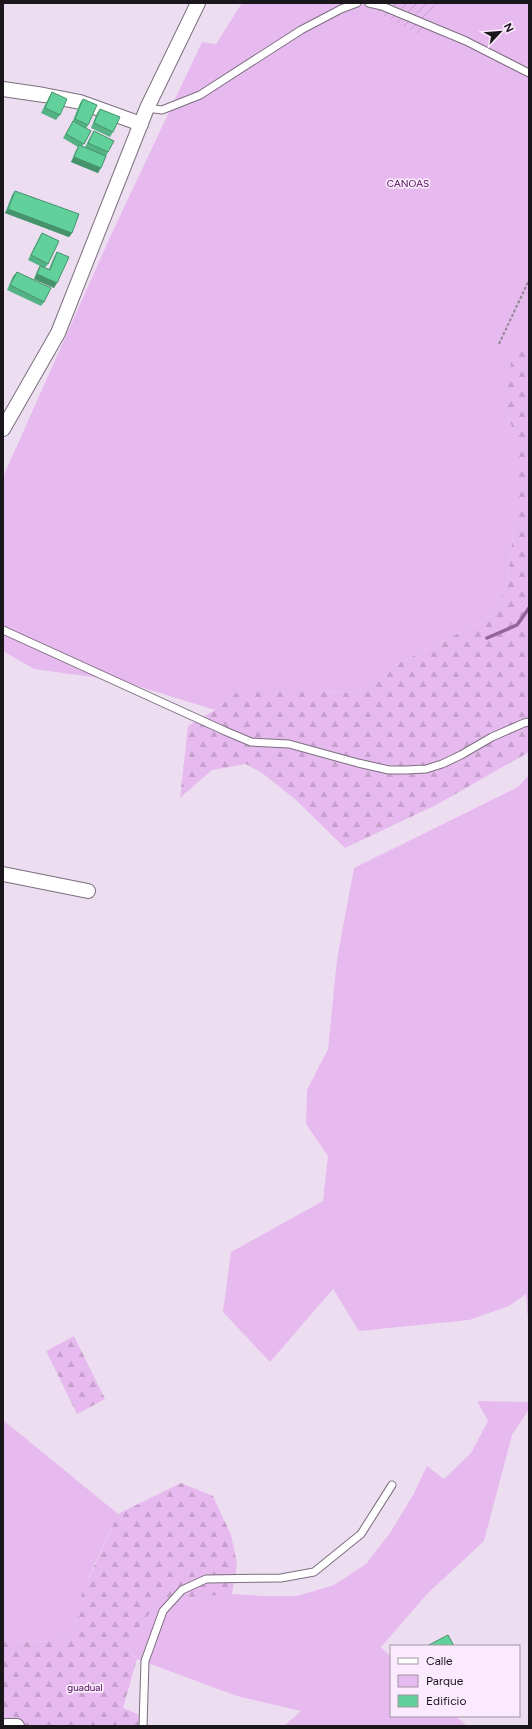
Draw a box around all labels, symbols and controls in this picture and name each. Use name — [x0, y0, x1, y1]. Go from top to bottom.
north arrow — [480, 12, 520, 52]
text: N — [501, 21, 516, 35]
park label: CANOAS — [387, 177, 429, 190]
legend — [390, 1645, 520, 1717]
text: Calle — [426, 1654, 453, 1668]
text: Parque — [426, 1674, 464, 1688]
park label: guadual — [67, 1681, 103, 1694]
text: Edificio — [426, 1694, 466, 1708]

